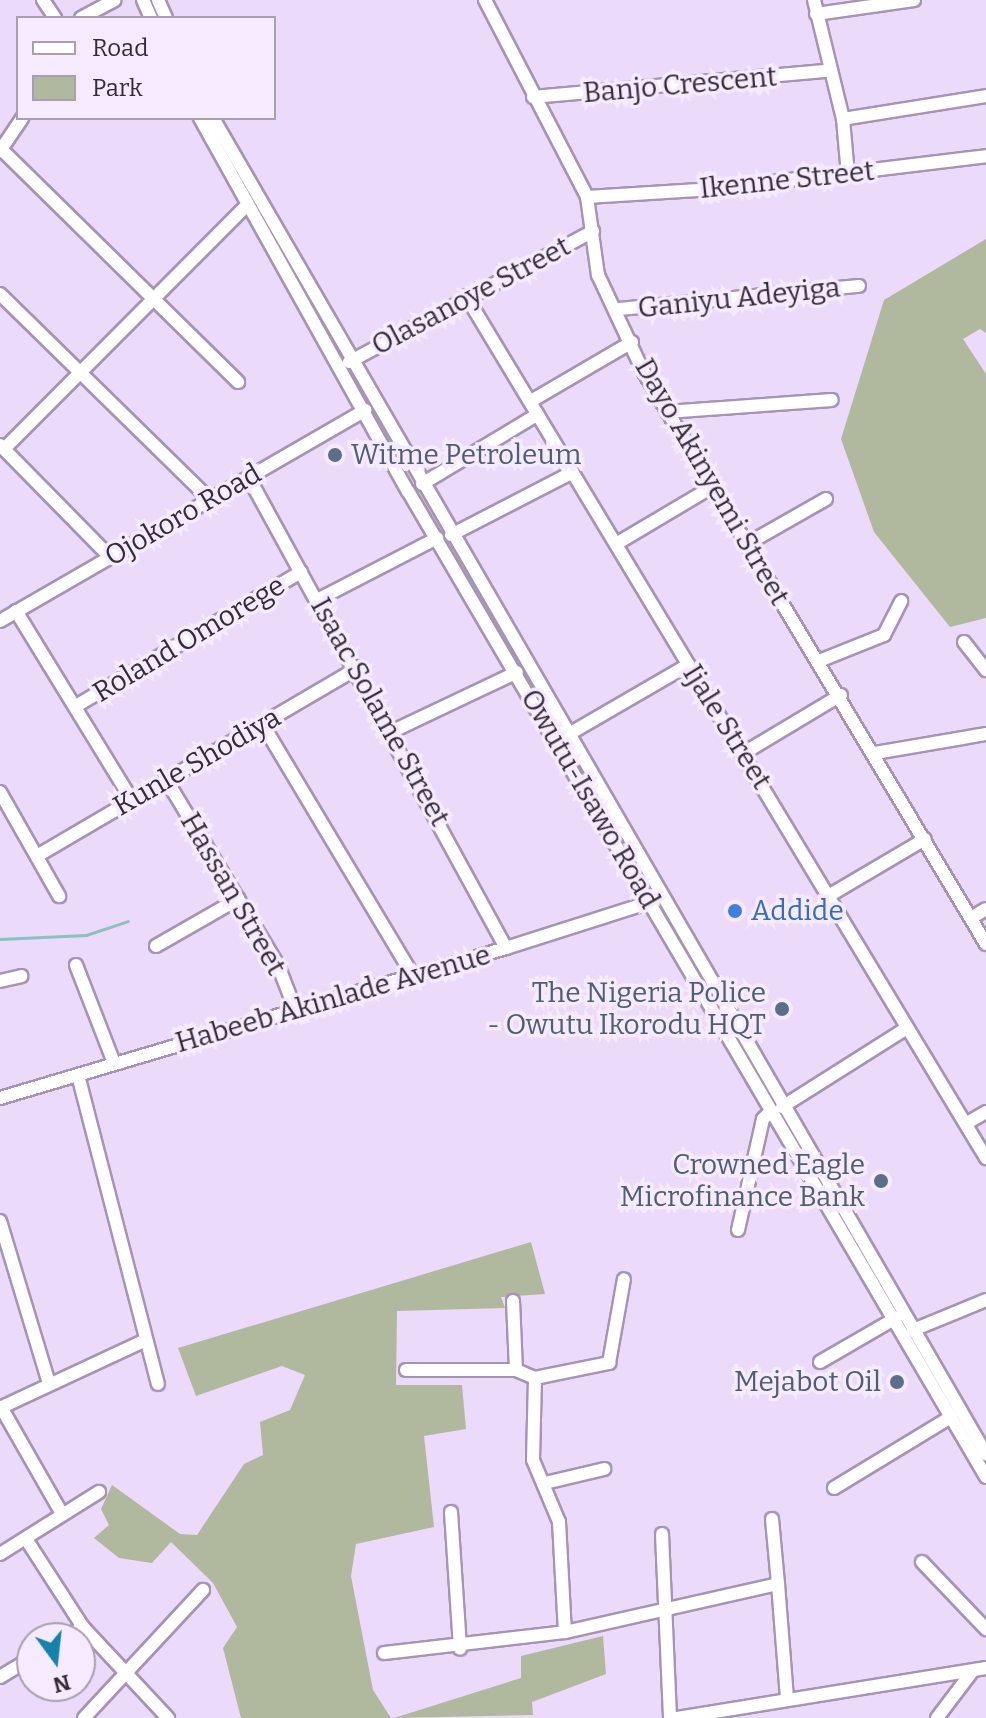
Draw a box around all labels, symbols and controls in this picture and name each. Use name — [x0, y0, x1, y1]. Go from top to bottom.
legend — [16, 16, 276, 120]
text: Road — [92, 34, 148, 62]
street label: Banjo Crescent — [582, 60, 778, 110]
text: Park — [92, 74, 143, 102]
street label: Ikenne Street — [698, 154, 876, 206]
street label: Olasanoye Street — [366, 230, 576, 362]
street label: Ganiyu Adeyiga — [636, 271, 842, 325]
street label: Dayo Akinyemi Street — [628, 353, 796, 611]
place label: Witme Petroleum — [351, 438, 581, 472]
marker: Witme Petroleum — [326, 446, 344, 464]
street label: Ojokoro Road — [99, 457, 267, 573]
street label: Roland Omorege — [87, 569, 291, 709]
street label: Isaac Solame Street — [303, 592, 457, 832]
street label: Ijale Street — [676, 659, 778, 795]
street label: Owutu-Isawo Road — [514, 683, 666, 915]
street label: Kunle Shodiya — [107, 701, 287, 823]
street label: Hassan Street — [173, 807, 293, 981]
place label: Addide — [751, 894, 844, 928]
marker: Addide — [726, 902, 744, 920]
street label: Habeeb Akinlade Avenue — [172, 938, 494, 1060]
place label: The Nigeria Police - Owutu Ikorodu HQT — [487, 976, 766, 1042]
marker: The Nigeria Police - Owutu Ikorodu HQT — [773, 1000, 791, 1018]
place label: Crowned Eagle Microfinance Bank — [620, 1148, 865, 1214]
marker: Crowned Eagle Microfinance Bank — [872, 1172, 890, 1190]
place label: Mejabot Oil — [734, 1365, 881, 1399]
marker: Mejabot Oil — [888, 1373, 906, 1391]
north arrow — [16, 1622, 96, 1702]
text: N — [50, 1668, 74, 1699]

